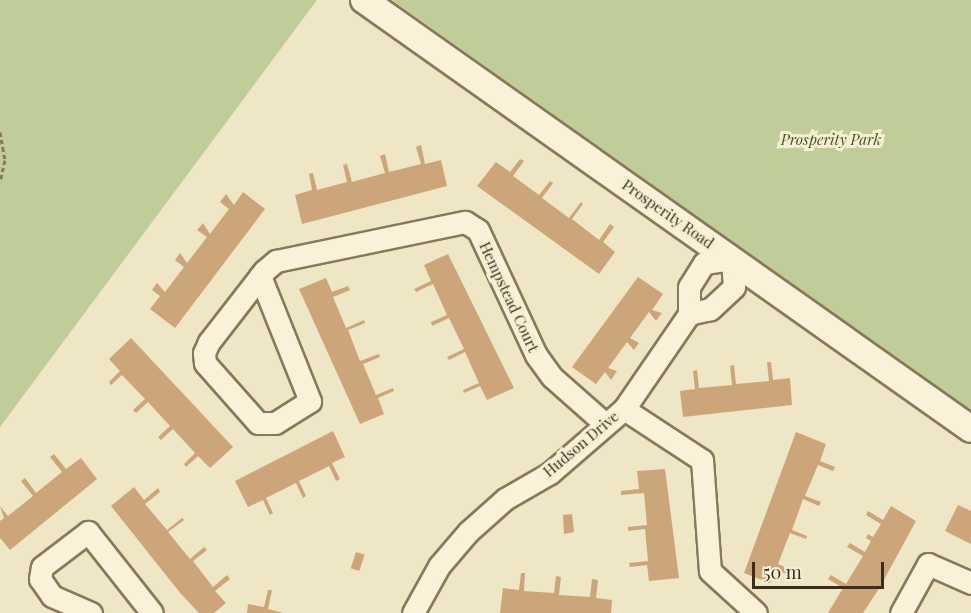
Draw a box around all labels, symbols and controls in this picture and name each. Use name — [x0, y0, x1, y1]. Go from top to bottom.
park label: Prosperity Park — [781, 131, 881, 149]
street label: Prosperity Road — [619, 176, 717, 252]
street label: Hempstead Court — [476, 239, 542, 355]
street label: Hudson Drive — [540, 407, 622, 481]
scale bar — [755, 550, 887, 588]
text: 50 m — [763, 560, 802, 584]

